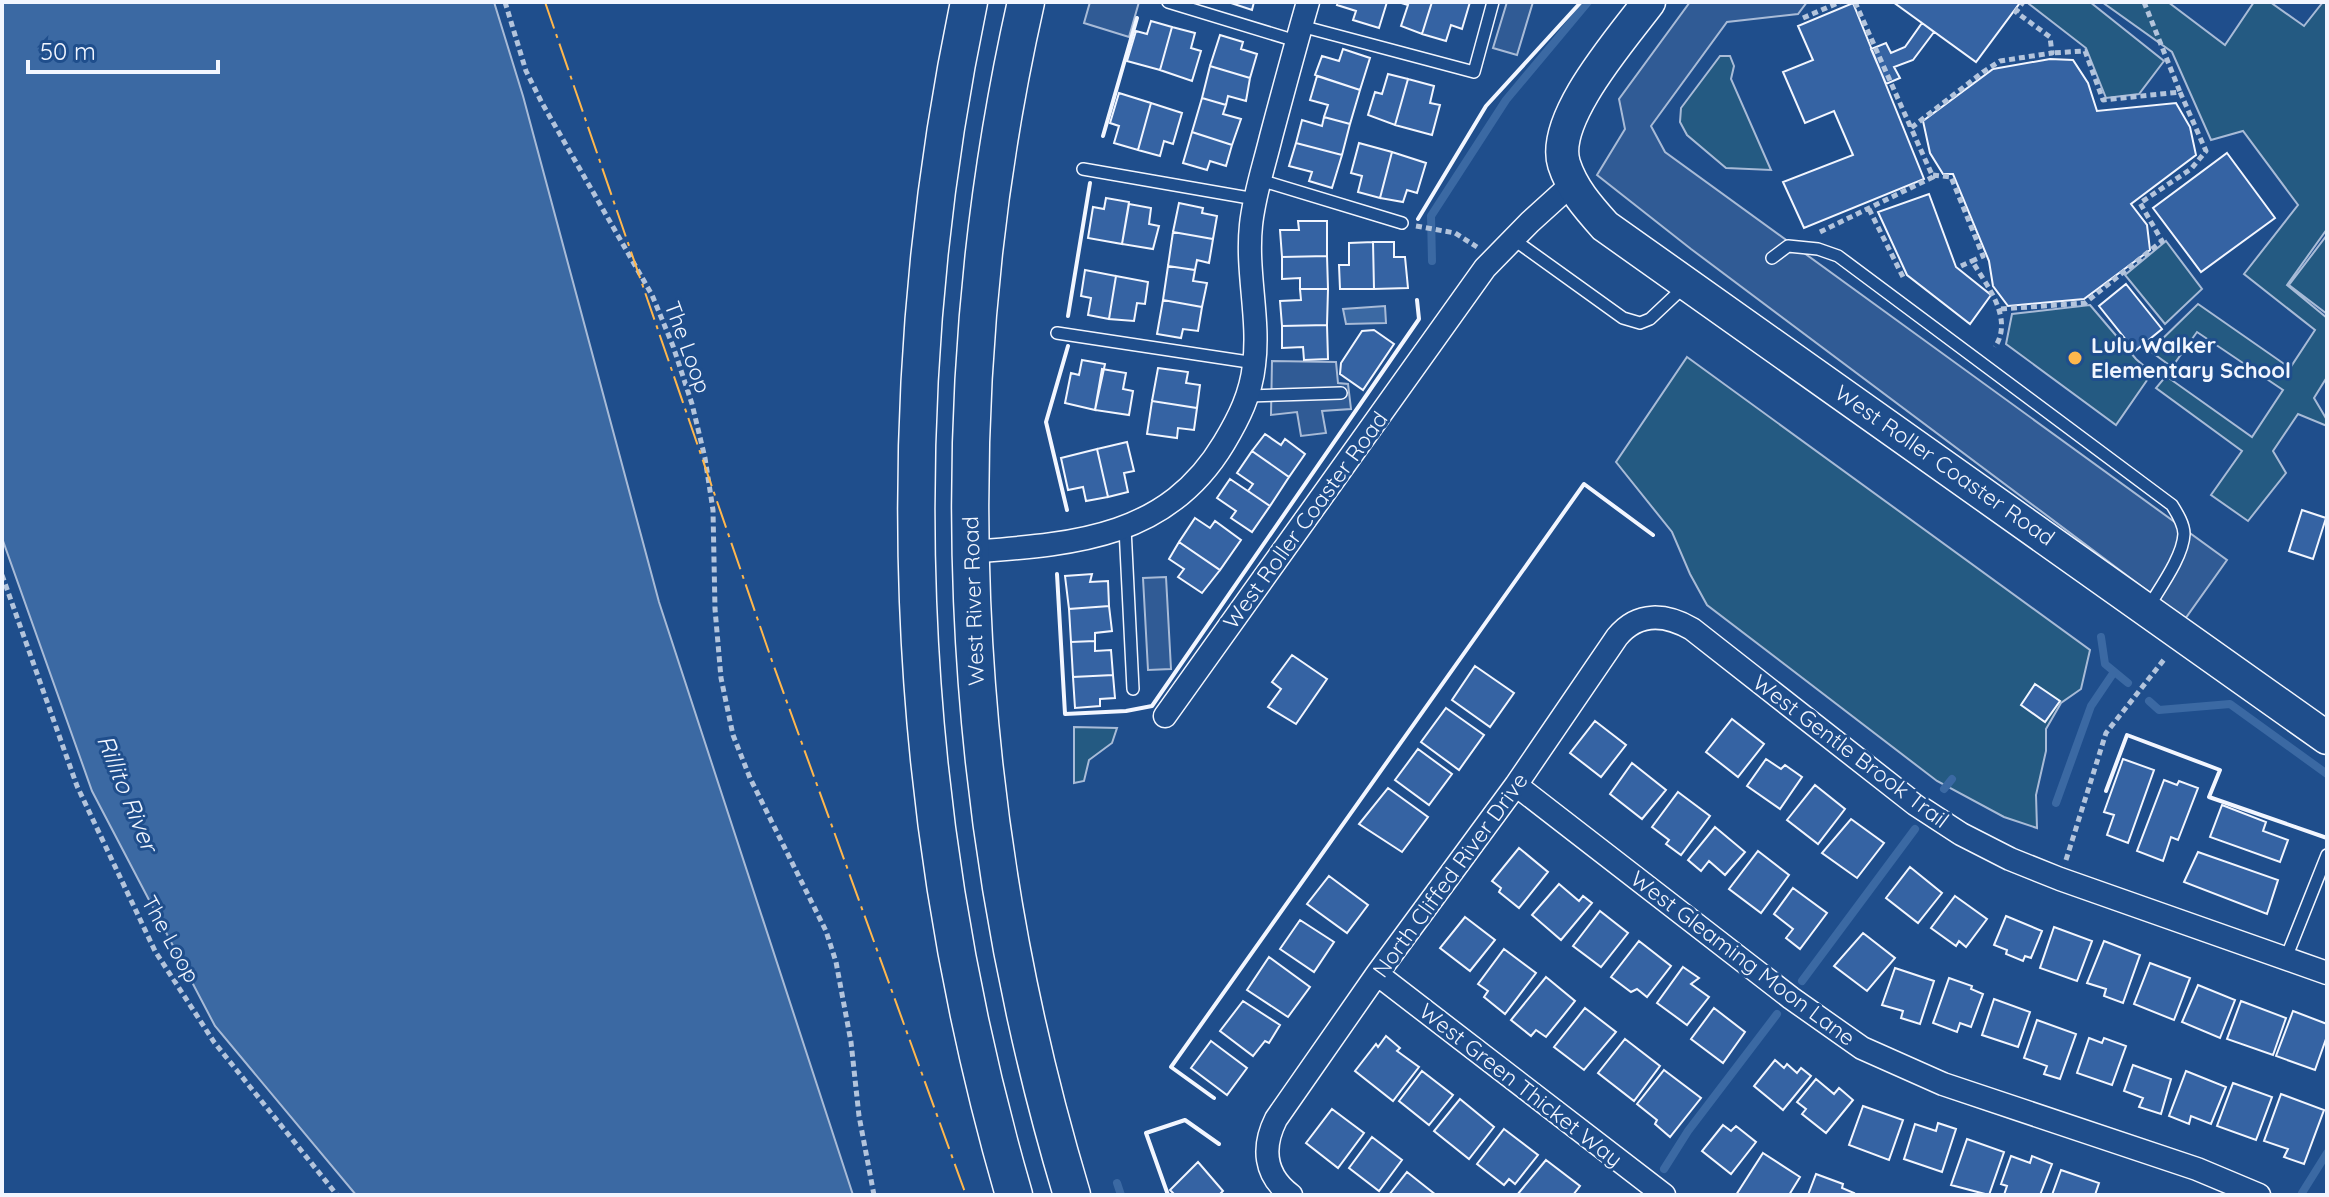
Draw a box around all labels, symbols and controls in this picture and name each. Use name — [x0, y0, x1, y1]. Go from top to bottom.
scale bar — [28, 24, 218, 74]
text: 50 m — [40, 36, 96, 66]
street label: The Loop — [658, 297, 718, 397]
place label: Lulu Walker Elementary School — [2091, 331, 2291, 384]
marker: Lulu Walker Elementary School — [2066, 349, 2084, 367]
street label: West Roller Coaster Road — [1830, 378, 2060, 552]
street label: West Roller Coaster Road — [1217, 406, 1393, 634]
street label: West River Road — [956, 516, 990, 686]
street label: West Gentle Brook Trail — [1747, 668, 1955, 834]
water label: Rillito River — [91, 730, 166, 858]
street label: North Cliffed River Drive — [1366, 767, 1534, 983]
street label: West Gleaming Moon Lane — [1625, 864, 1861, 1052]
street label: The Loop — [136, 890, 206, 988]
street label: West Green Thicket Way — [1414, 997, 1628, 1173]

